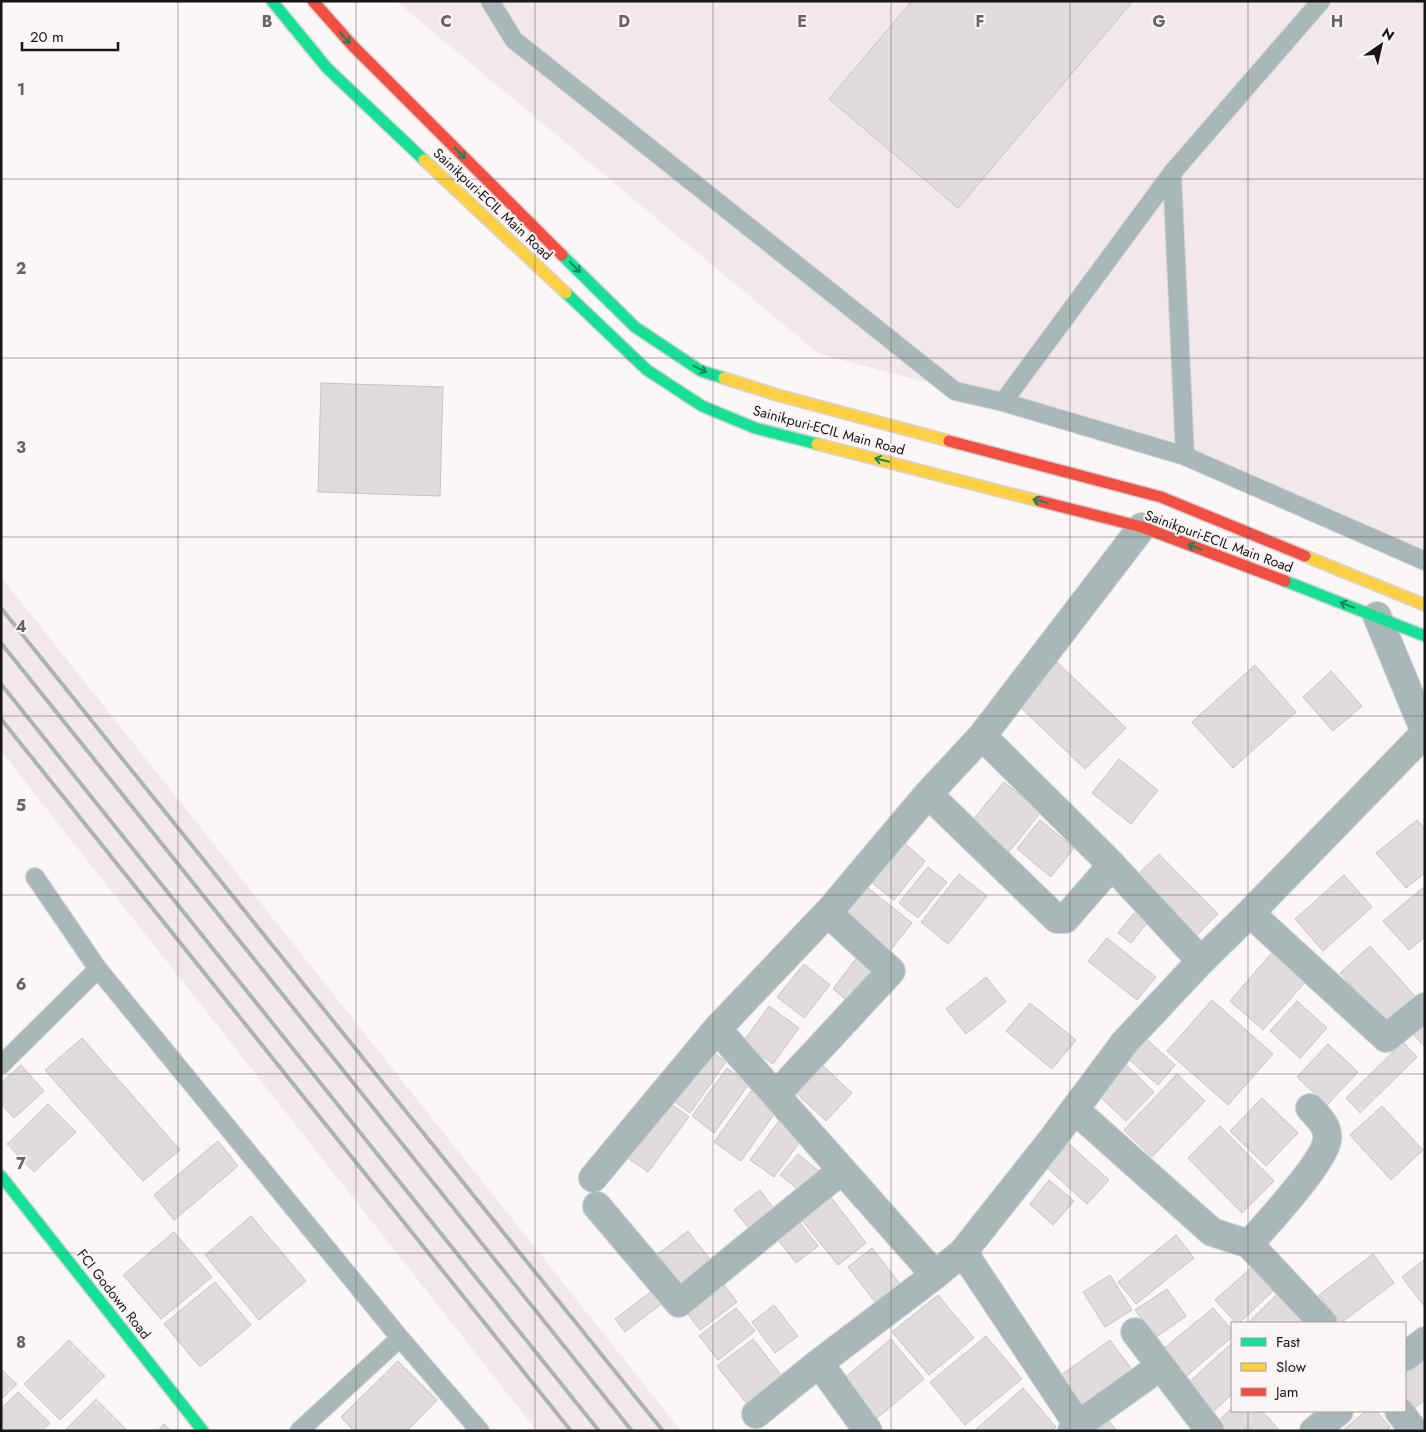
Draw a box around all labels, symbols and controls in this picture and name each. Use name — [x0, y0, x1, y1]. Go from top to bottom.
text: B — [262, 10, 272, 33]
text: C — [440, 10, 452, 33]
text: D — [618, 10, 630, 33]
text: E — [797, 10, 807, 33]
text: F — [976, 10, 984, 33]
text: G — [1152, 10, 1166, 33]
text: H — [1331, 10, 1343, 33]
scale bar — [22, 20, 119, 52]
north arrow — [1356, 20, 1406, 70]
text: N — [1378, 23, 1398, 46]
text: 20 m — [30, 26, 64, 48]
one-way arrow — [339, 31, 351, 44]
text: 1 — [17, 78, 25, 101]
street label: Sainikpuri-ECIL Main Road — [429, 143, 557, 265]
one-way arrow — [454, 146, 466, 159]
text: 2 — [16, 257, 26, 280]
one-way arrow — [569, 261, 581, 273]
one-way arrow — [692, 365, 707, 374]
street label: Sainikpuri-ECIL Main Road — [751, 400, 907, 460]
text: 3 — [16, 436, 26, 459]
one-way arrow — [875, 455, 891, 464]
one-way arrow — [1032, 496, 1048, 505]
street label: Sainikpuri-ECIL Main Road — [1142, 505, 1296, 577]
one-way arrow — [1188, 542, 1203, 551]
one-way arrow — [1340, 600, 1355, 609]
text: 4 — [15, 615, 27, 638]
text: 5 — [16, 794, 26, 817]
text: 6 — [16, 973, 26, 996]
text: 7 — [16, 1152, 26, 1175]
street label: FCI Godown Road — [72, 1245, 156, 1343]
legend — [1231, 1322, 1406, 1412]
text: 8 — [16, 1331, 26, 1354]
text: Fast — [1276, 1331, 1300, 1353]
text: Slow — [1276, 1356, 1307, 1378]
text: Jam — [1274, 1381, 1299, 1403]

